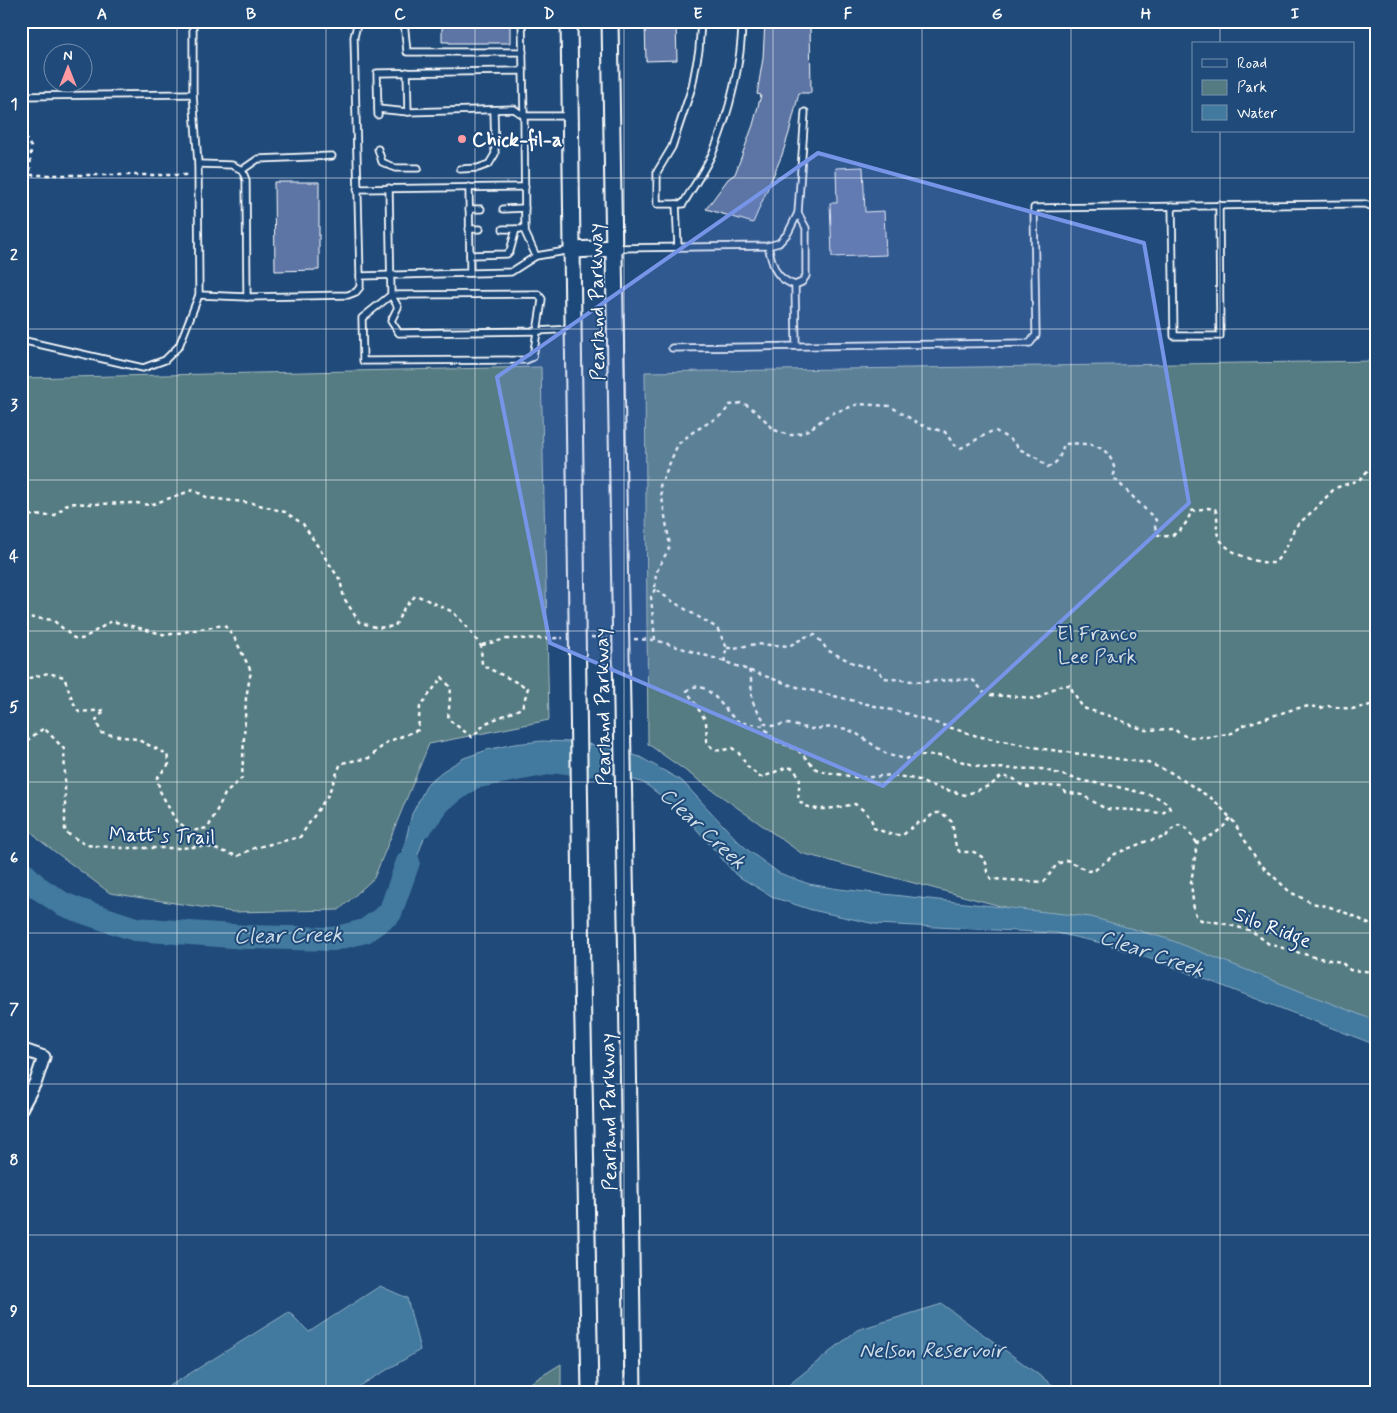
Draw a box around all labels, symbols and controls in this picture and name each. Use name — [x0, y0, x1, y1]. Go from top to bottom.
text: A — [97, 4, 107, 25]
text: B — [246, 4, 256, 25]
text: C — [394, 4, 406, 25]
text: D — [543, 4, 555, 25]
text: E — [693, 4, 703, 25]
text: F — [844, 4, 853, 25]
text: G — [992, 4, 1003, 25]
text: H — [1141, 4, 1152, 25]
text: I — [1291, 4, 1300, 25]
north arrow — [42, 42, 92, 92]
legend — [1192, 42, 1354, 132]
text: N — [63, 47, 73, 65]
text: Road — [1237, 54, 1267, 74]
text: Park — [1237, 78, 1267, 98]
text: 1 — [10, 94, 18, 115]
text: Water — [1237, 104, 1277, 124]
place label: Chick-fil-a — [472, 127, 562, 154]
marker: Chick-fil-a — [456, 133, 468, 145]
street label: Pearland Parkway — [583, 223, 612, 381]
text: 2 — [10, 245, 18, 266]
text: 3 — [10, 395, 18, 416]
text: 4 — [9, 546, 19, 567]
park label: El Franco Lee Park — [1057, 621, 1137, 671]
street label: Pearland Parkway — [589, 628, 618, 786]
text: 5 — [9, 697, 19, 718]
water label: Clear Creek — [653, 781, 752, 876]
street label: Matt's Trail — [108, 821, 216, 852]
text: 6 — [10, 848, 18, 869]
street label: Silo Ridge — [1229, 901, 1315, 957]
water label: Clear Creek — [233, 921, 343, 951]
water label: Clear Creek — [1096, 923, 1208, 985]
text: 7 — [9, 999, 19, 1020]
street label: Pearland Parkway — [595, 1033, 624, 1191]
text: 8 — [9, 1150, 19, 1171]
text: 9 — [10, 1301, 18, 1322]
water label: Nelson Reservoir — [859, 1337, 1008, 1365]

